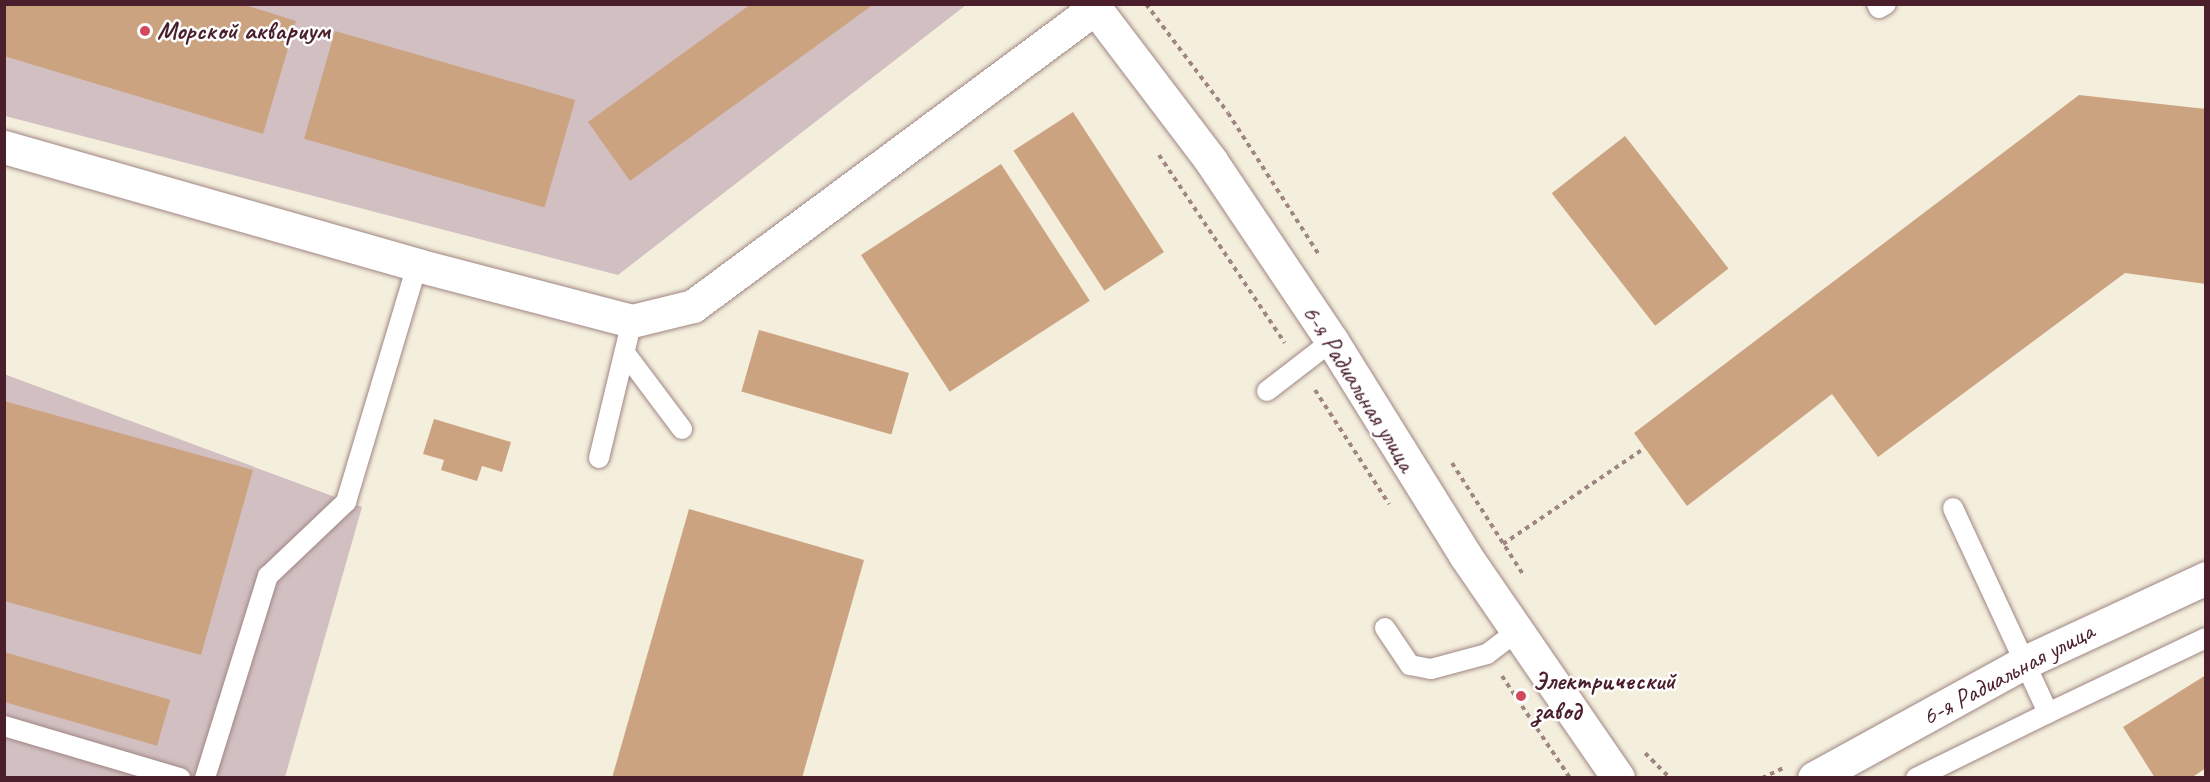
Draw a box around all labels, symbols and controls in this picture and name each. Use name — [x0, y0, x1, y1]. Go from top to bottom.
place label: Морской аквариум — [157, 15, 330, 47]
marker: Морской аквариум — [138, 24, 152, 38]
street label: 6-я Радиальная улица — [1295, 298, 1423, 478]
street label: 6-я Радиальная улица — [1916, 615, 2100, 733]
place label: Электрический завод — [1533, 665, 1675, 726]
marker: Электрический завод — [1514, 689, 1528, 703]

